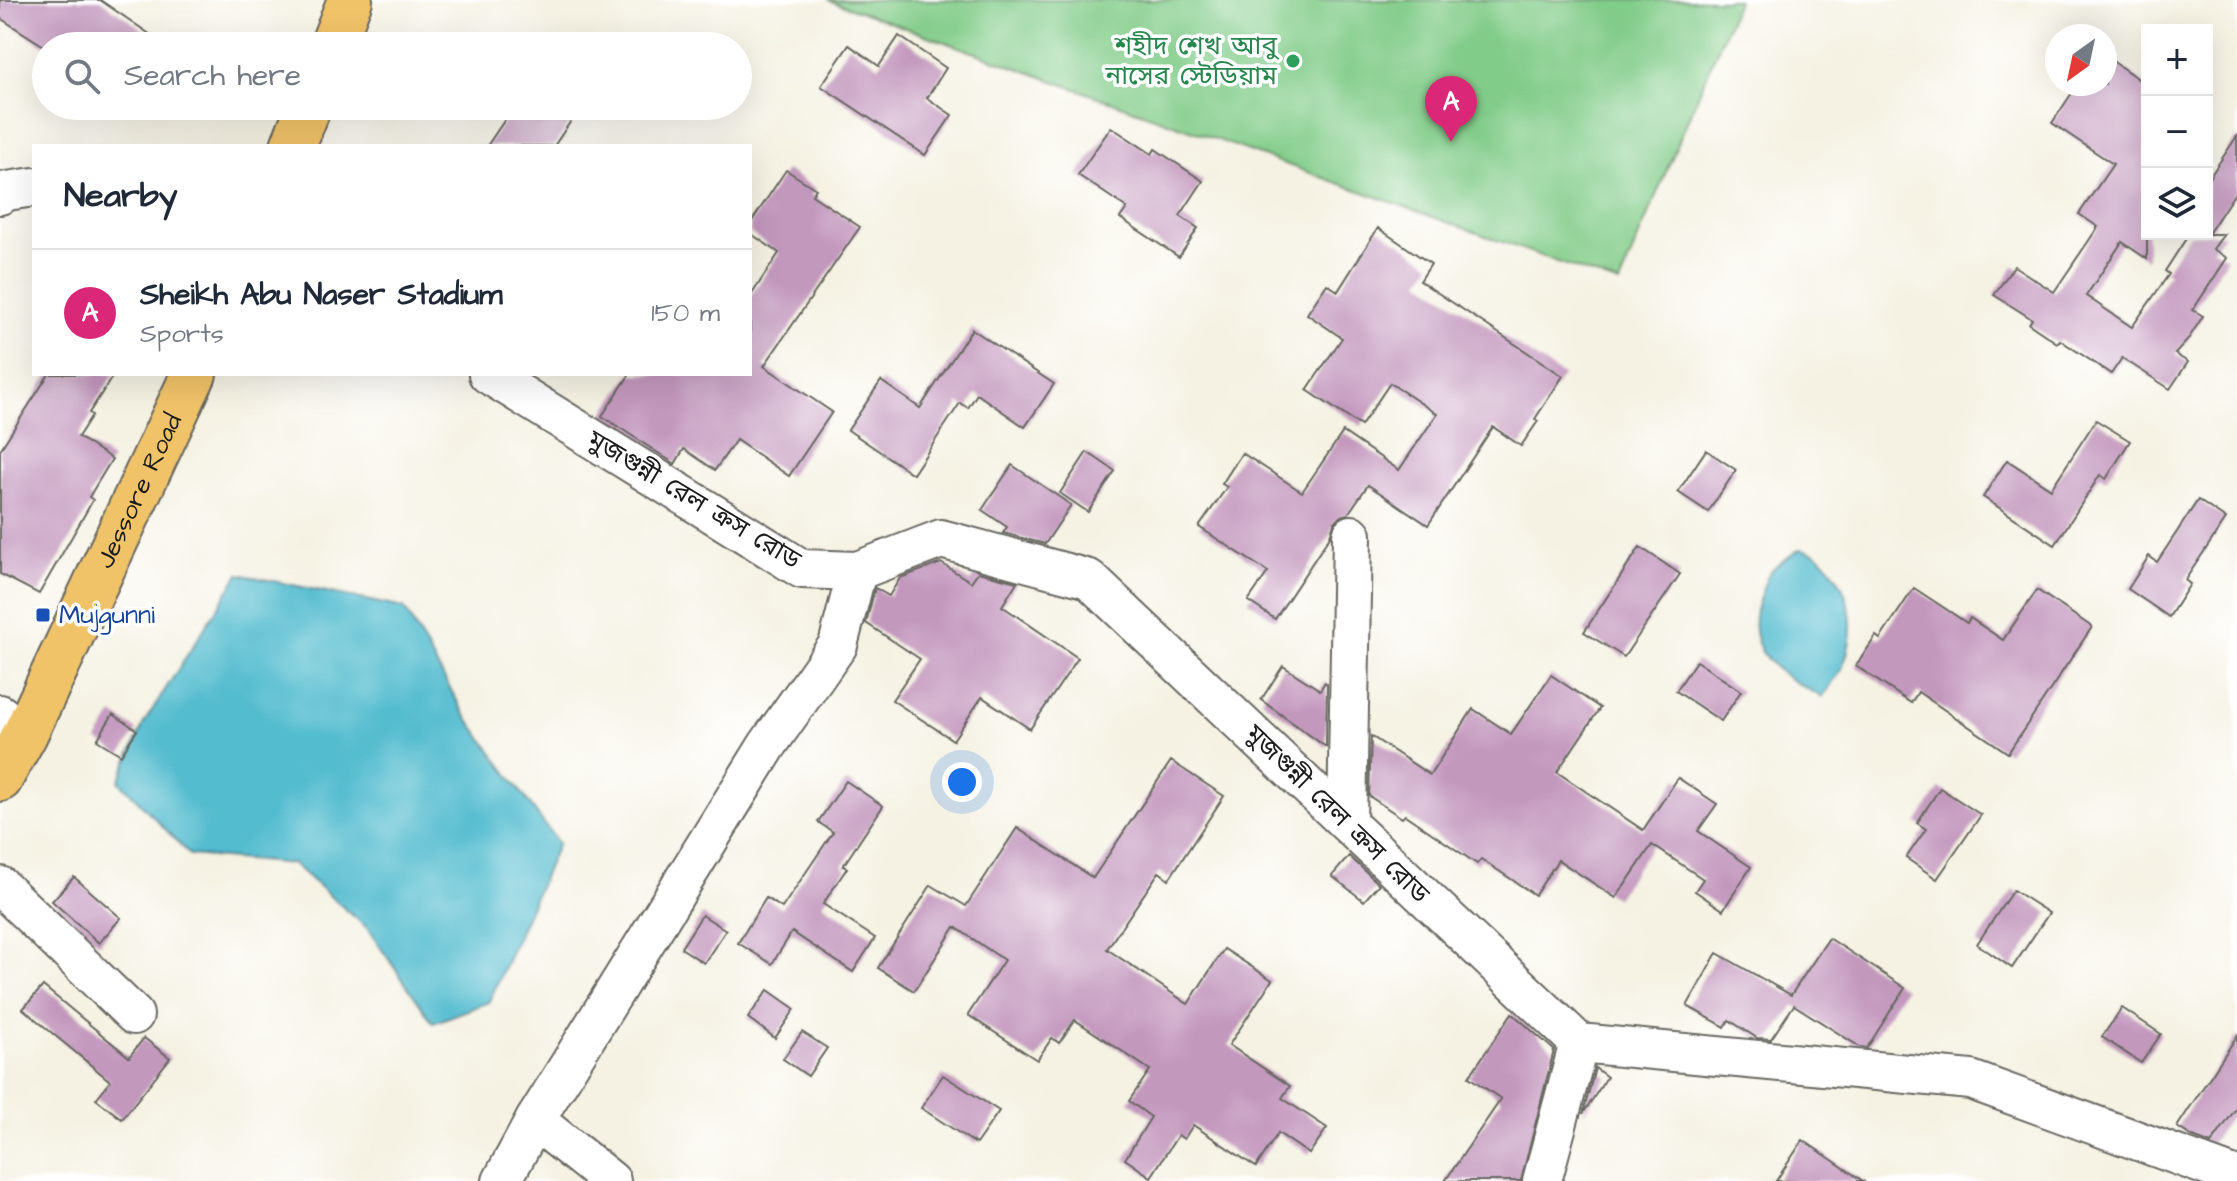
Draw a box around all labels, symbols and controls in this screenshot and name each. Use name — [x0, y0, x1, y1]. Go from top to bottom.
north arrow — [2045, 24, 2117, 96]
map controls — [2141, 24, 2213, 240]
button: + — [2141, 24, 2213, 96]
place label: শহীদ শেখ আবু নাসের স্টেডিয়াম — [1105, 28, 1280, 94]
search box — [32, 32, 752, 120]
marker: শহীদ শেখ আবু নাসের স্টেডিয়াম — [1284, 52, 1302, 70]
icon: search — [60, 54, 104, 98]
text: Search here — [124, 55, 301, 97]
pin: A — [1425, 76, 1477, 142]
button: − — [2141, 96, 2213, 168]
button: layers — [2141, 168, 2213, 240]
text: Nearby — [64, 172, 178, 220]
text: Sheikh Abu Naser Stadium — [140, 274, 503, 316]
text: A — [82, 295, 98, 331]
text: 150 m — [651, 295, 720, 331]
text: Sports — [140, 316, 224, 352]
street label: Jessore Road — [87, 408, 191, 574]
street label: মুজগুন্নী রেল ক্রস রোড — [580, 421, 808, 578]
place label: Mujgunni — [59, 597, 155, 635]
marker: Mujgunni — [34, 606, 52, 624]
street label: মুজগুন্নী রেল ক্রস রোড — [1236, 716, 1437, 912]
your location — [942, 762, 982, 802]

